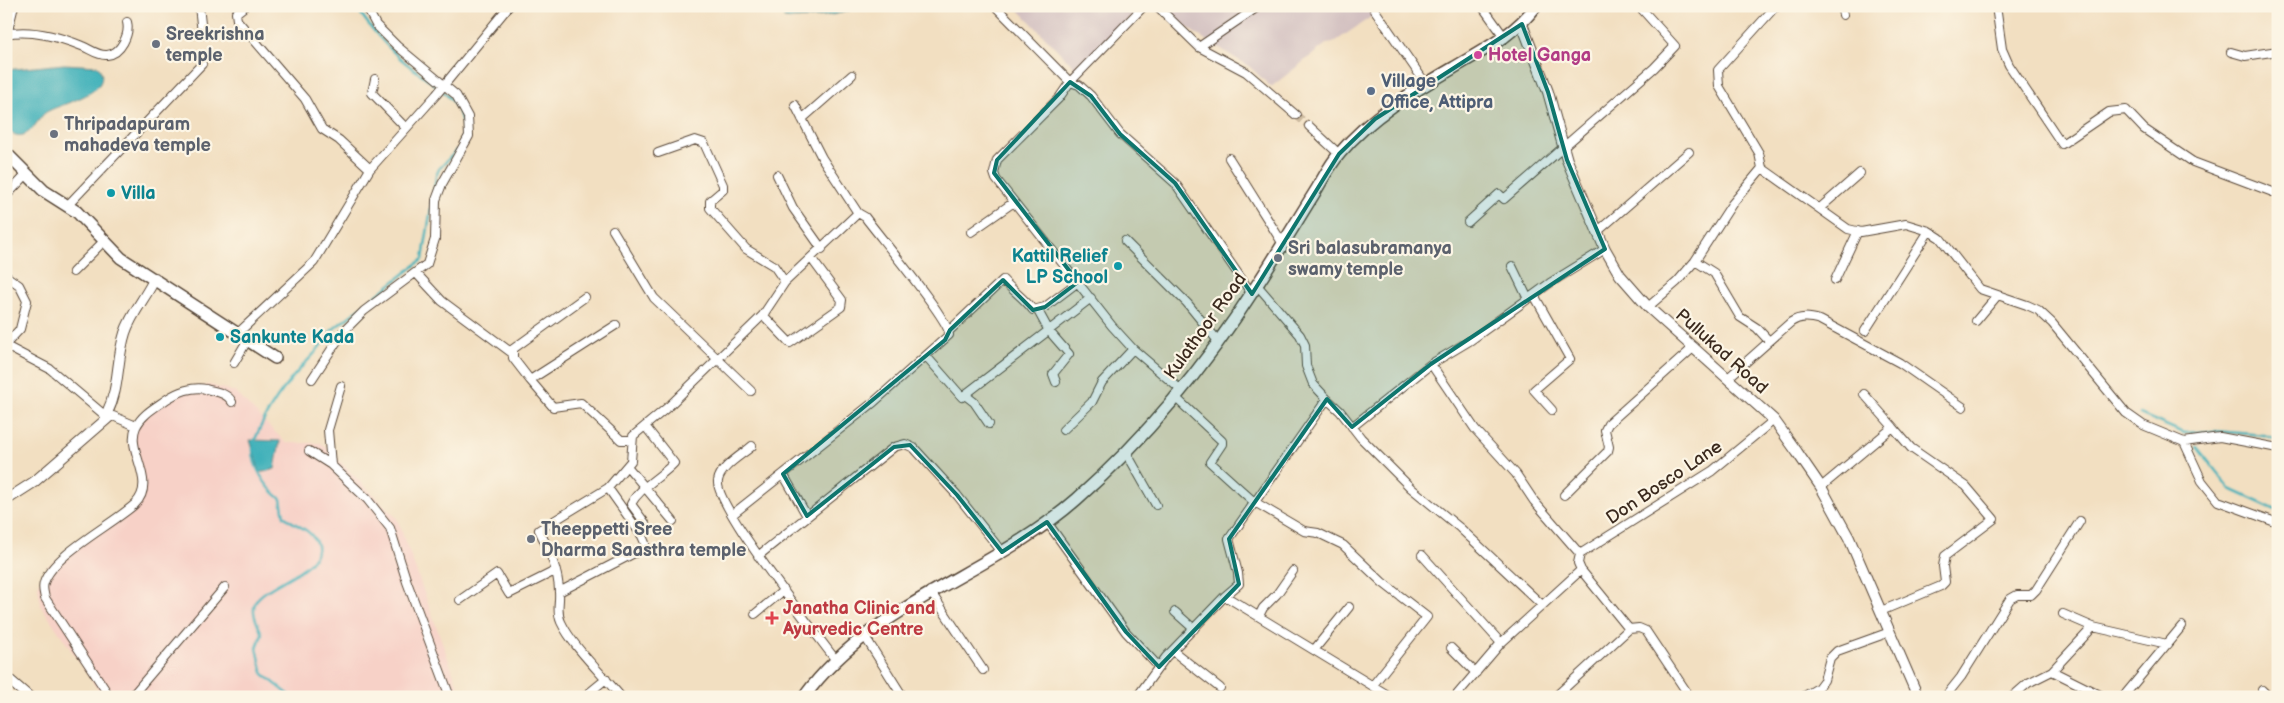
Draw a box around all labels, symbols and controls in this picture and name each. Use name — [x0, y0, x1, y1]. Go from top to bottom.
place label: Sreekrishna temple — [165, 24, 264, 66]
marker: Sreekrishna temple — [150, 38, 162, 50]
place label: Hotel Ganga — [1488, 45, 1591, 66]
marker: Hotel Ganga — [1472, 49, 1484, 61]
place label: Village Office, Attipra — [1381, 71, 1493, 113]
marker: Village Office, Attipra — [1365, 85, 1377, 97]
place label: Thripadapuram mahadeva temple — [64, 114, 211, 156]
marker: Thripadapuram mahadeva temple — [48, 128, 60, 140]
place label: Villa — [121, 183, 156, 204]
marker: Villa — [105, 187, 117, 199]
place label: Sri balasubramanya swamy temple — [1288, 238, 1452, 280]
place label: Kattil Relief LP School — [1012, 246, 1108, 288]
marker: Sri balasubramanya swamy temple — [1272, 252, 1284, 264]
marker: Kattil Relief LP School — [1112, 260, 1124, 272]
street label: Kulathoor Road — [1160, 269, 1251, 384]
street label: Pullukad Road — [1671, 304, 1772, 398]
place label: Sankunte Kada — [230, 327, 354, 348]
marker: Sankunte Kada — [214, 331, 226, 343]
street label: Don Bosco Lane — [1602, 436, 1726, 529]
place label: Theeppetti Sree Dharma Saasthra temple — [541, 519, 746, 561]
marker: Theeppetti Sree Dharma Saasthra temple — [525, 533, 537, 545]
place label: Janatha Clinic and Ayurvedic Centre — [782, 598, 935, 640]
marker: Janatha Clinic and Ayurvedic Centre — [765, 611, 779, 625]

